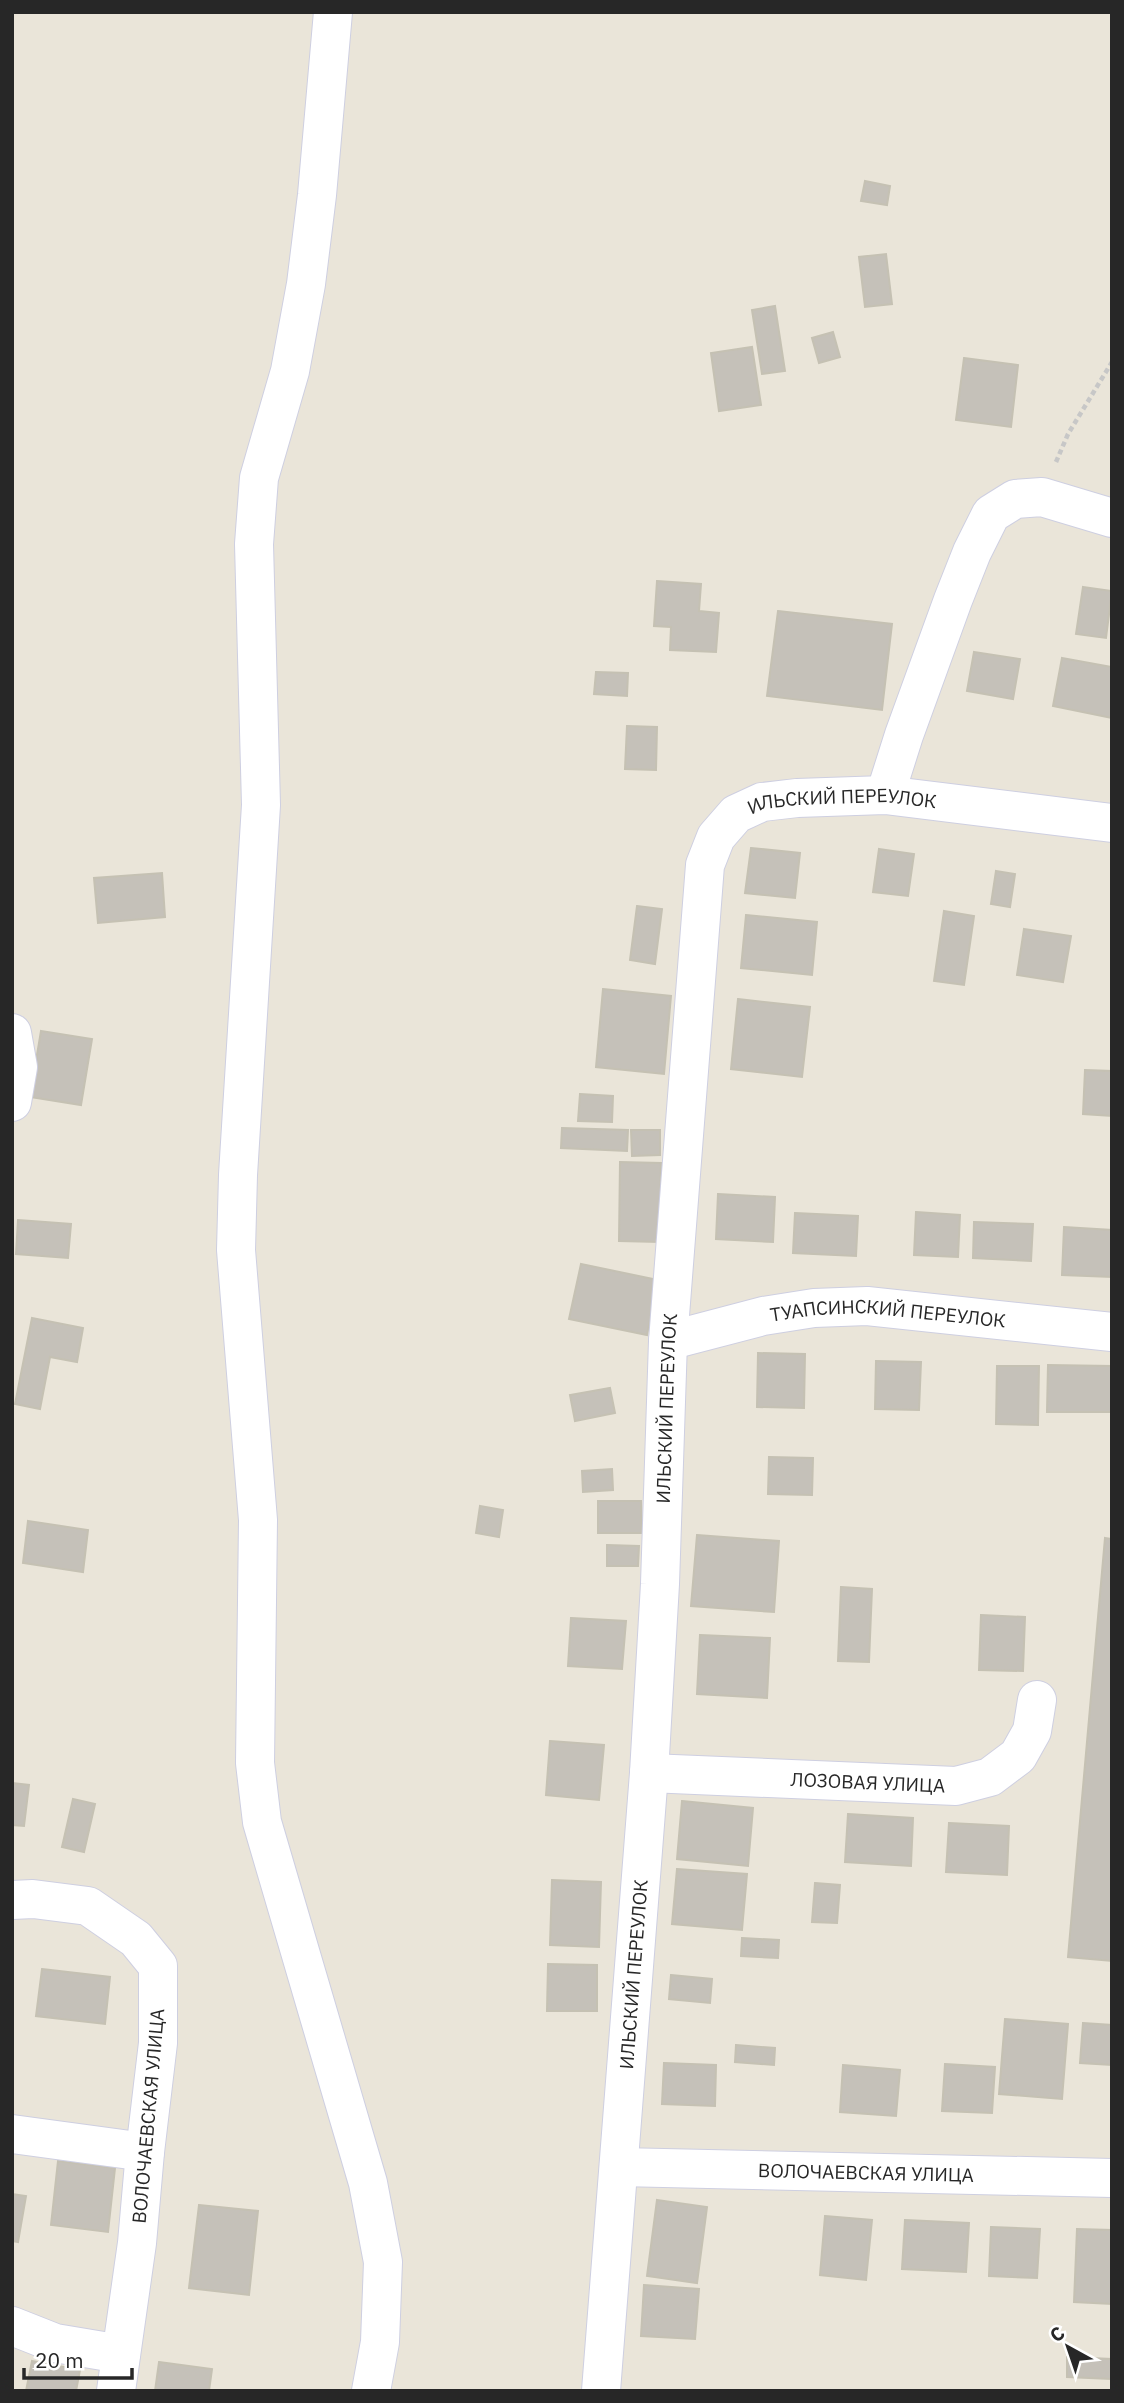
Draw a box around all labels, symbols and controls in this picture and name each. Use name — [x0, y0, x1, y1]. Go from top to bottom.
street label: ИЛЬСКИЙ ПЕРЕУЛОК — [743, 783, 938, 819]
street label: ТУАПСИНСКИЙ ПЕРЕУЛОК — [768, 1294, 1007, 1333]
street label: ИЛЬСКИЙ ПЕРЕУЛОК — [651, 1312, 682, 1504]
street label: ЛОЗОВАЯ УЛИЦА — [790, 1767, 946, 1798]
street label: ИЛЬСКИЙ ПЕРЕУЛОК — [614, 1878, 653, 2070]
street label: ВОЛОЧАЕВСКАЯ УЛИЦА — [127, 2007, 169, 2225]
street label: ВОЛОЧАЕВСКАЯ УЛИЦА — [758, 2158, 974, 2187]
north arrow — [1033, 2312, 1103, 2382]
text: С — [1045, 2321, 1070, 2347]
scale bar — [24, 2336, 133, 2380]
text: 20 m — [35, 2346, 84, 2374]

